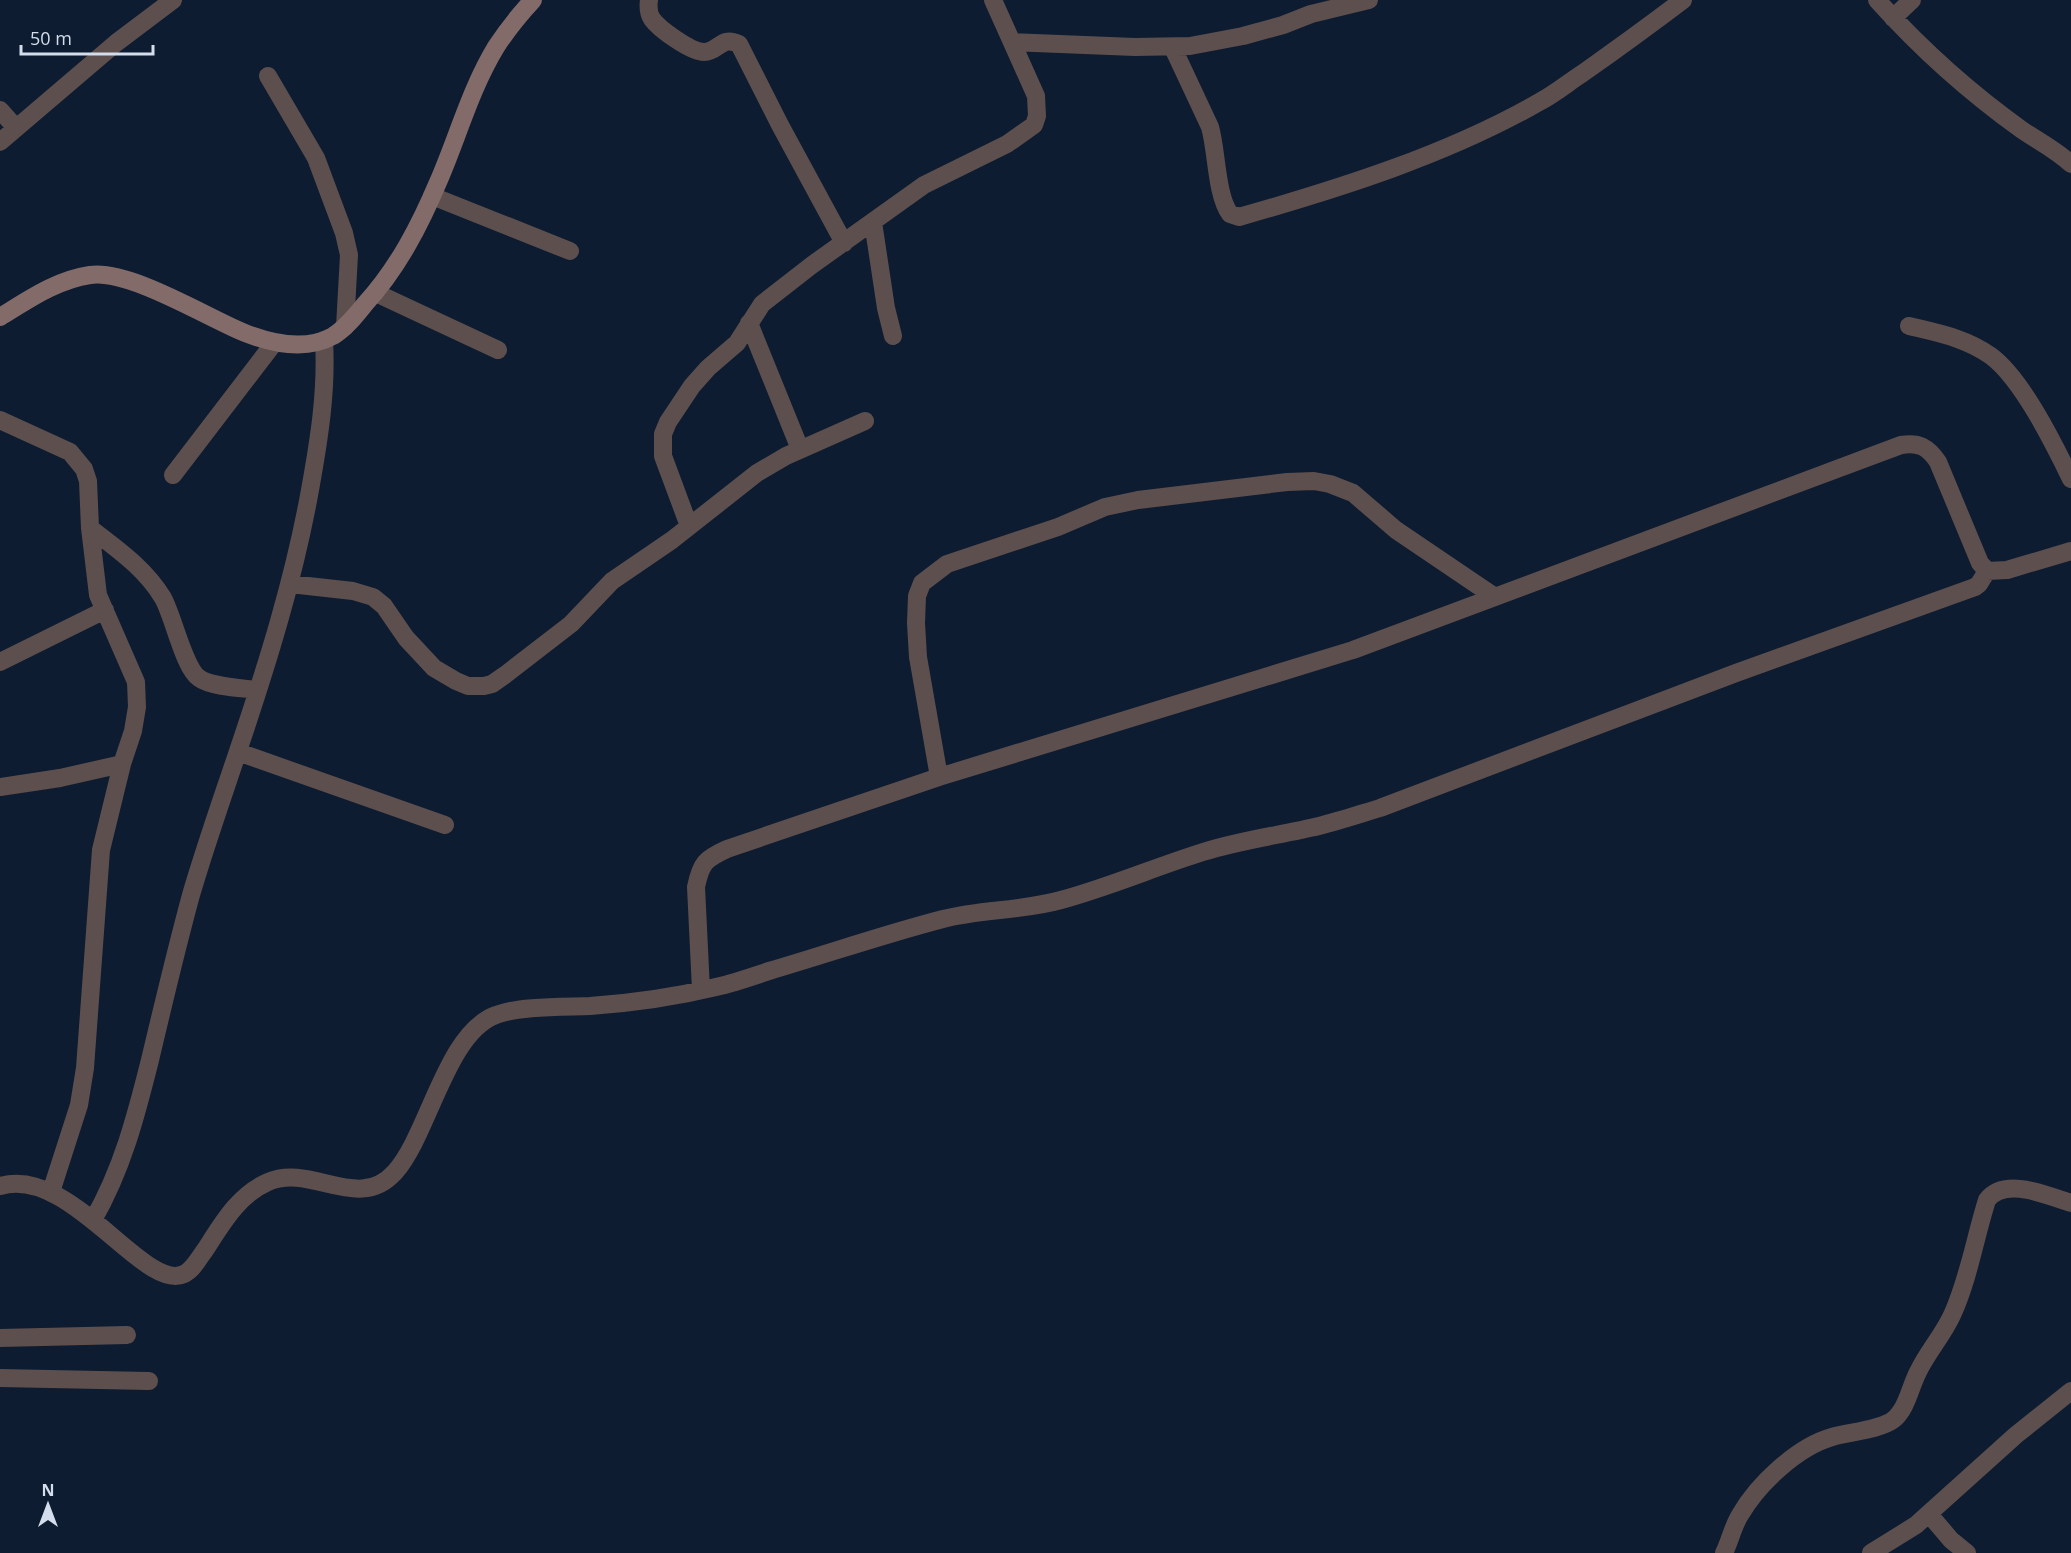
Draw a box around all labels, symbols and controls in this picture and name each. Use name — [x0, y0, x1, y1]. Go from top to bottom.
scale bar — [21, 18, 153, 56]
text: 50 m — [30, 26, 72, 50]
north arrow — [18, 1475, 78, 1535]
text: N — [41, 1479, 55, 1501]

